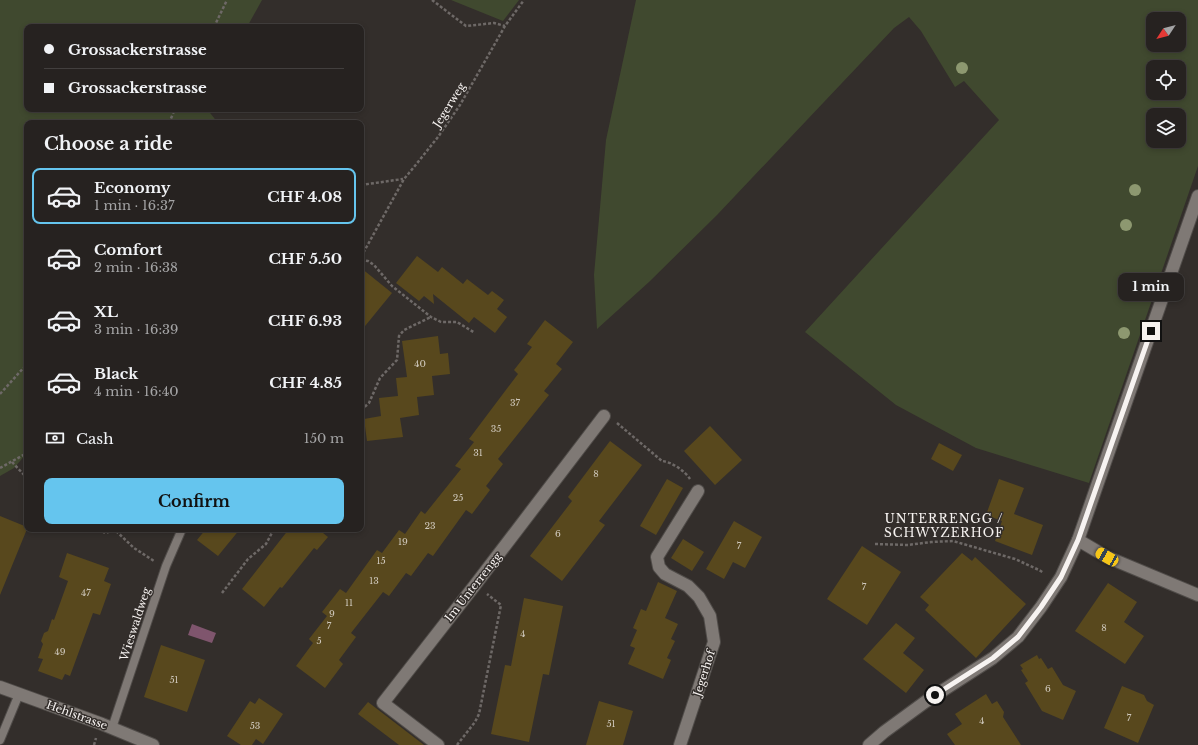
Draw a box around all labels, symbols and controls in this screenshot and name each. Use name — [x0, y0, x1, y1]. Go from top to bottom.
north arrow — [1146, 12, 1186, 52]
map controls — [1146, 12, 1186, 148]
text: Grossackerstrasse — [68, 40, 207, 59]
button: locate — [1146, 60, 1186, 100]
text: Grossackerstrasse — [68, 78, 207, 97]
street label: Jegerweg — [429, 80, 469, 132]
button: layers — [1146, 108, 1186, 148]
text: Choose a ride — [44, 133, 173, 155]
icon: car — [46, 178, 82, 214]
text: Economy — [94, 178, 171, 197]
text: CHF 4.08 — [267, 187, 342, 206]
text: 1 min · 16:37 — [94, 197, 174, 214]
icon: car — [46, 240, 82, 276]
text: Comfort — [94, 240, 162, 259]
text: CHF 5.50 — [269, 249, 342, 268]
text: 2 min · 16:38 — [94, 259, 178, 276]
callout: 1 min — [1118, 273, 1184, 301]
text: 1 min — [1132, 278, 1170, 295]
icon: car — [46, 302, 82, 338]
text: XL — [94, 302, 118, 321]
text: CHF 6.93 — [268, 311, 342, 330]
text: 3 min · 16:39 — [94, 321, 178, 338]
route end — [1142, 322, 1160, 340]
house number: 40 — [414, 358, 426, 369]
icon: car — [46, 364, 82, 400]
text: Black — [94, 364, 138, 383]
text: CHF 4.85 — [269, 373, 342, 392]
text: 4 min · 16:40 — [94, 383, 179, 400]
house number: 37 — [510, 397, 521, 408]
house number: 35 — [491, 423, 501, 434]
icon: cash — [44, 427, 66, 449]
text: Cash — [76, 429, 113, 448]
text: 150 m — [304, 430, 344, 447]
house number: 31 — [473, 447, 483, 458]
house number: 8 — [593, 468, 599, 479]
button: Confirm — [44, 478, 344, 524]
house number: 25 — [453, 492, 463, 503]
district label: UNTERRENGG / SCHWYZERHOF — [884, 511, 1004, 540]
house number: 23 — [424, 520, 436, 531]
house number: 6 — [555, 528, 561, 539]
house number: 19 — [398, 536, 408, 547]
house number: 7 — [737, 540, 742, 551]
car — [1094, 546, 1120, 568]
street label: Im Unterrengg — [442, 549, 505, 624]
house number: 15 — [376, 555, 386, 566]
house number: 13 — [369, 575, 379, 586]
house number: 7 — [862, 581, 867, 592]
street label: Wieswaldweg — [116, 585, 154, 663]
house number: 47 — [81, 587, 91, 598]
house number: 11 — [345, 597, 353, 608]
house number: 9 — [329, 608, 335, 619]
house number: 7 — [327, 620, 332, 631]
house number: 8 — [1101, 622, 1107, 633]
house number: 4 — [520, 628, 526, 639]
house number: 5 — [316, 635, 322, 646]
house number: 49 — [54, 646, 66, 657]
street label: Jegerhof — [689, 647, 718, 700]
house number: 51 — [169, 674, 179, 685]
house number: 6 — [1045, 683, 1051, 694]
route start — [926, 686, 944, 704]
street label: Hehlstrasse — [44, 697, 110, 733]
house number: 7 — [1127, 712, 1132, 723]
house number: 4 — [979, 715, 985, 726]
house number: 51 — [606, 718, 616, 729]
house number: 53 — [250, 720, 260, 731]

